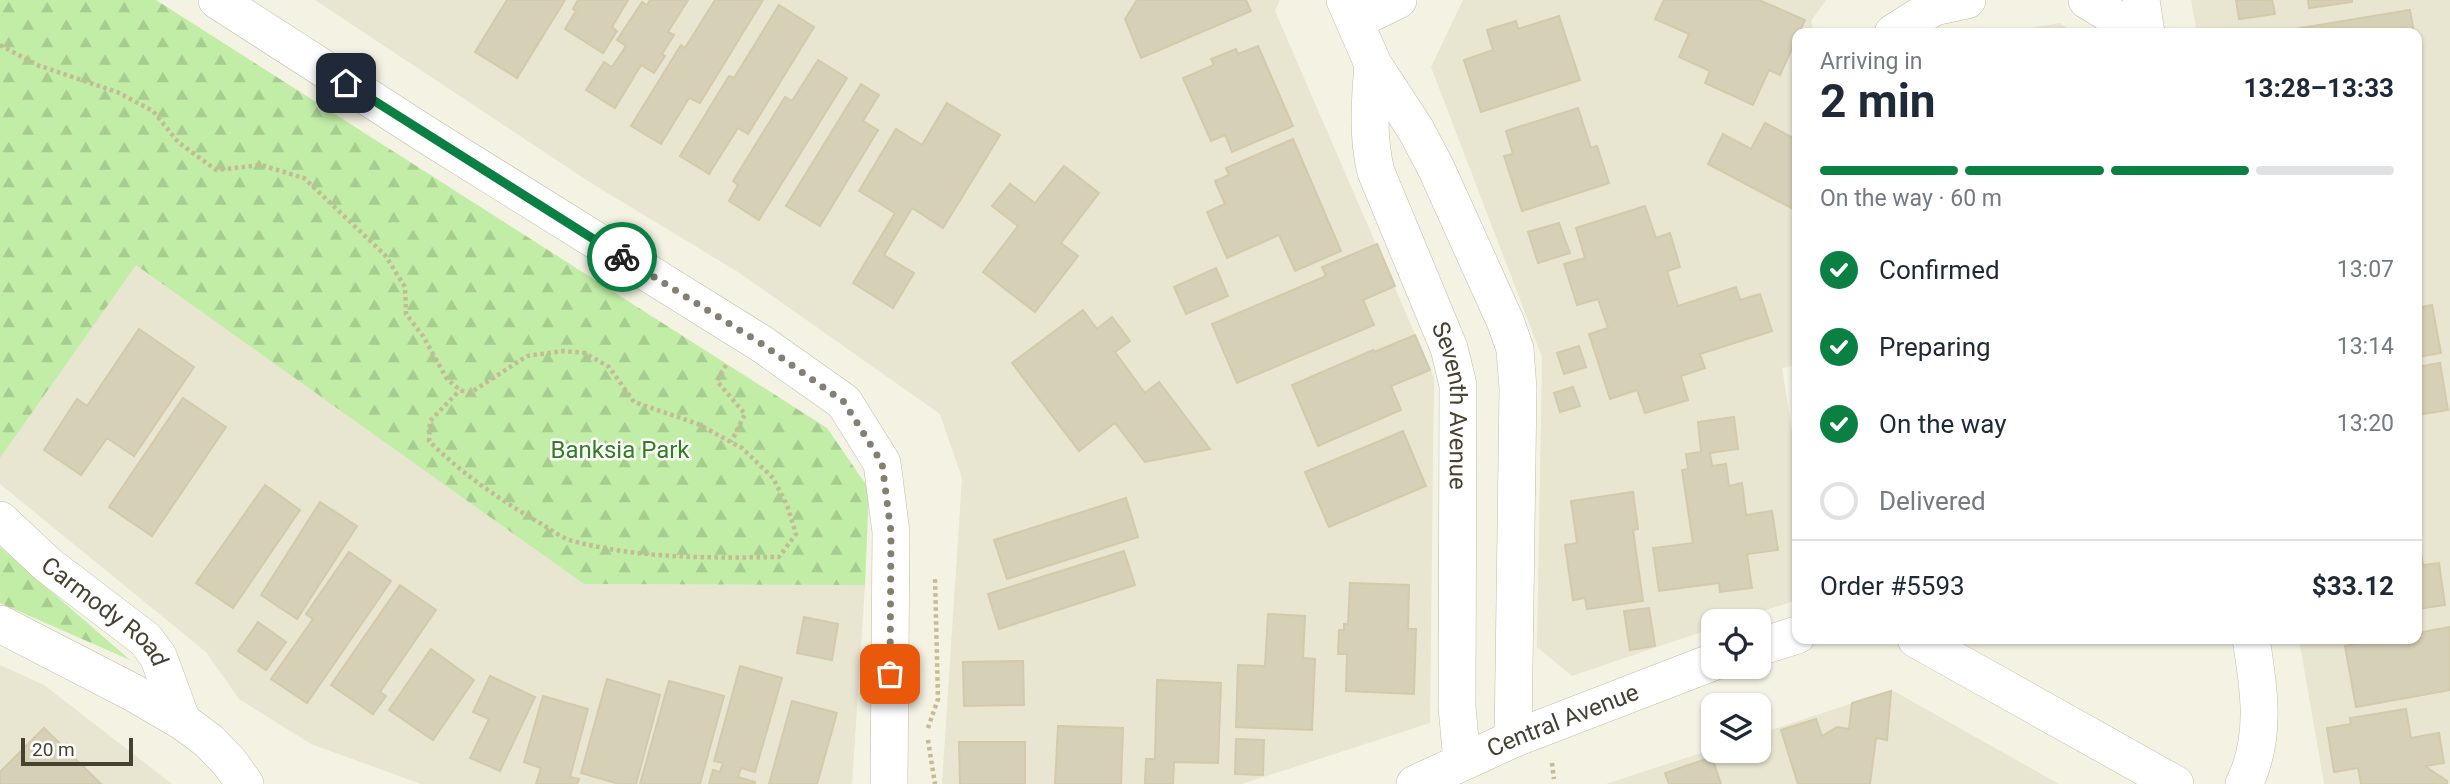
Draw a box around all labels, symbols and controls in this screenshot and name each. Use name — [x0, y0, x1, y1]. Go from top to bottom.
text: Arriving in — [1820, 48, 1923, 75]
pin — [316, 53, 376, 113]
icon: home — [327, 64, 365, 102]
text: 13:28–13:33 — [2244, 73, 2394, 103]
text: 2 min — [1820, 74, 1936, 128]
text: On the way · 60 m — [1820, 185, 2002, 212]
courier — [587, 222, 657, 292]
icon: bike — [603, 238, 641, 276]
icon: check — [1820, 251, 1858, 289]
text: Confirmed — [1879, 255, 2000, 285]
text: 13:07 — [2337, 256, 2394, 283]
street label: Seventh Avenue — [1426, 318, 1472, 490]
icon: check — [1820, 328, 1858, 366]
text: Preparing — [1879, 332, 1991, 362]
text: 13:14 — [2337, 333, 2394, 360]
icon: check — [1820, 405, 1858, 443]
text: On the way — [1879, 409, 2007, 439]
text: 13:20 — [2337, 410, 2394, 437]
park label: Banksia Park — [550, 436, 690, 464]
text: Delivered — [1879, 486, 1986, 516]
street label: Carmody Road — [36, 551, 174, 670]
text: Order #5593 — [1820, 571, 1965, 601]
text: $33.12 — [2312, 571, 2394, 601]
map controls — [1701, 609, 1771, 763]
button: locate — [1701, 609, 1771, 679]
pin — [860, 644, 920, 704]
icon: bag — [871, 655, 909, 693]
street label: Central Avenue — [1483, 678, 1643, 763]
button: layers — [1701, 693, 1771, 763]
scale bar — [21, 735, 133, 767]
text: 20 m — [32, 738, 75, 761]

